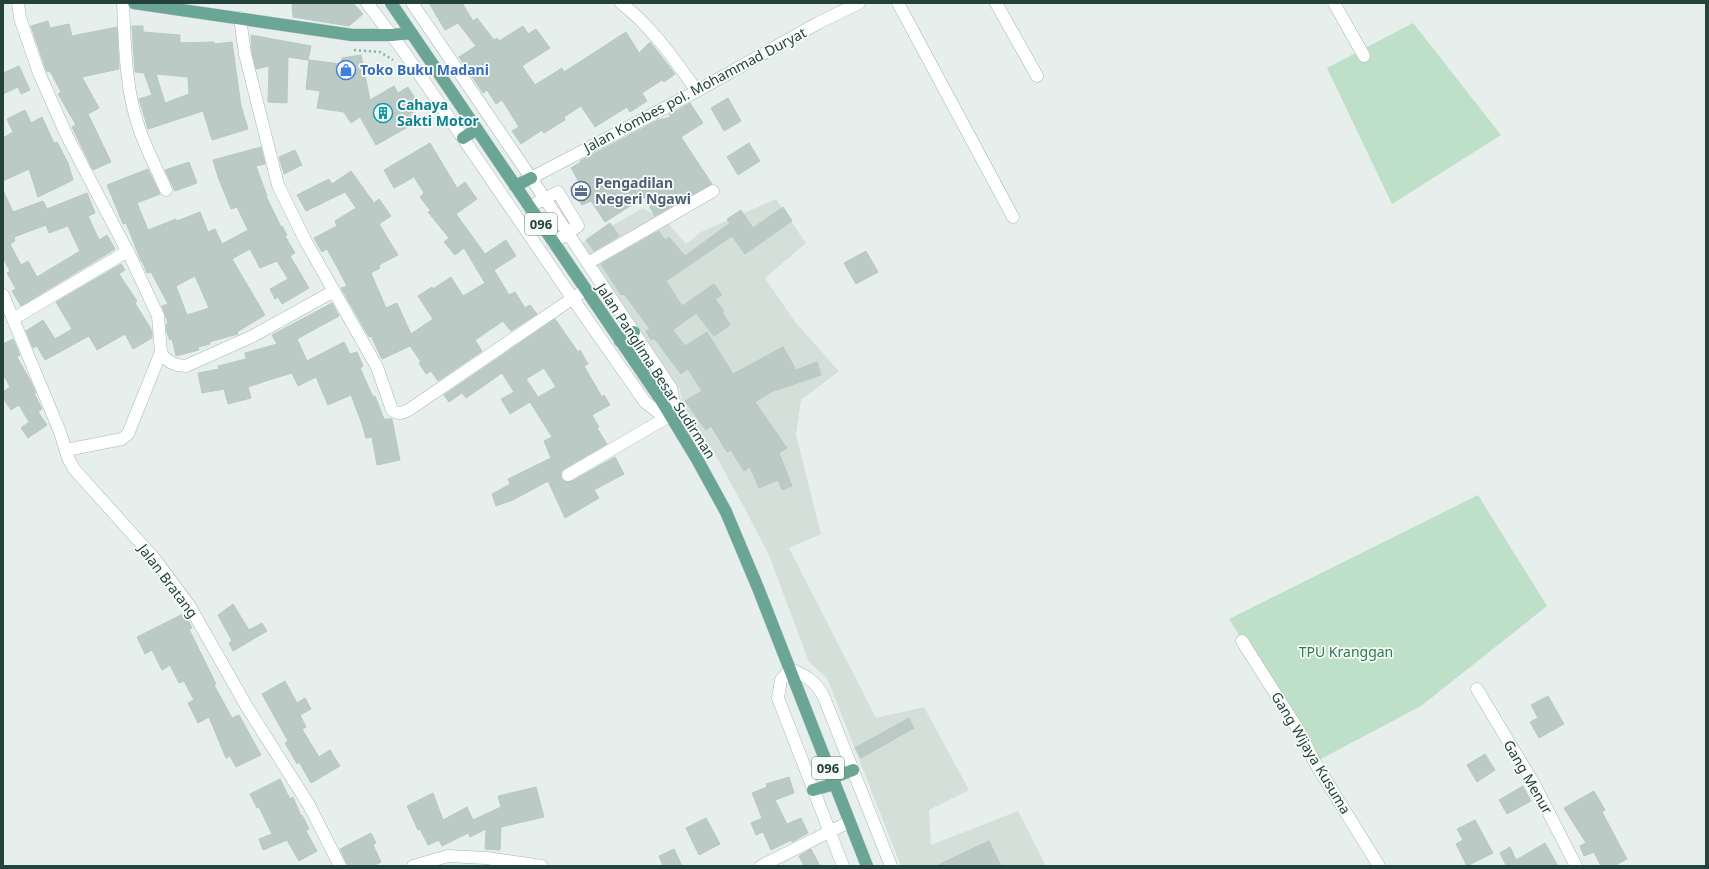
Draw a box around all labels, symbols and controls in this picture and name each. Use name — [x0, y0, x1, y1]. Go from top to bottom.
street label: Jalan Kombes pol. Mohammad Duryat — [578, 23, 809, 157]
shop icon: Toko Buku Madani — [335, 59, 357, 81]
place label: Toko Buku Madani — [360, 60, 489, 79]
place label: Cahaya Sakti Motor — [397, 95, 479, 130]
building icon: Cahaya Sakti Motor — [372, 102, 394, 124]
place label: Pengadilan Negeri Ngawi — [595, 173, 691, 208]
office icon: Pengadilan Negeri Ngawi — [570, 180, 592, 202]
road number: 096 — [525, 213, 557, 235]
street label: Jalan Panglima Besar Sudirman — [591, 278, 720, 462]
street label: Jalan Bratang — [133, 538, 202, 622]
park label: TPU Kranggan — [1299, 642, 1393, 661]
street label: Gang Wijaya Kusuma — [1267, 688, 1355, 817]
street label: Gang Menur — [1500, 736, 1557, 817]
road number: 096 — [812, 757, 844, 779]

